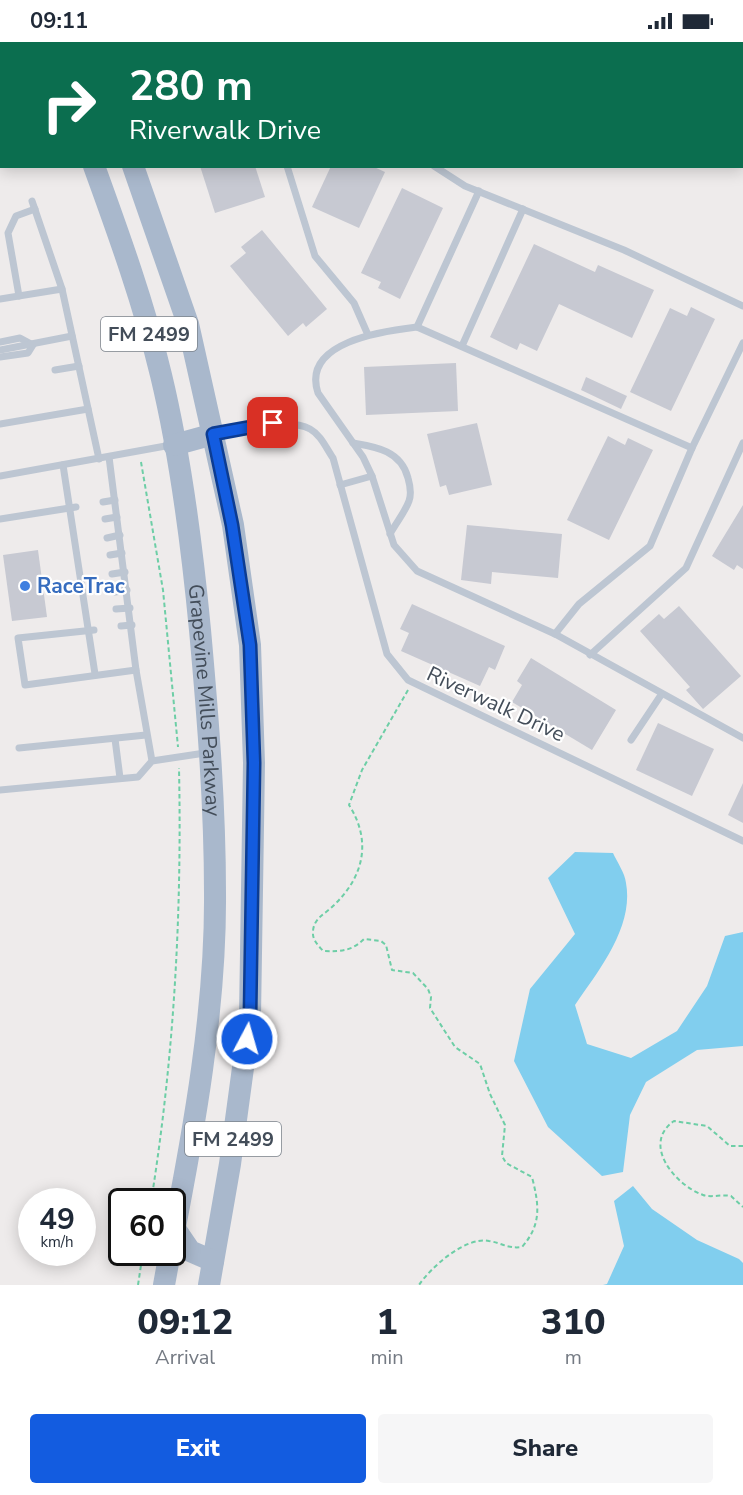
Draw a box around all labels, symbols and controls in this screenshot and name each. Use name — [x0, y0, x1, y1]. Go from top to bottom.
text: 09:11 — [30, 6, 88, 36]
text: 280 m — [129, 58, 253, 115]
icon: right — [30, 66, 108, 144]
text: Riverwalk Drive — [129, 112, 321, 149]
road number: FM 2499 — [101, 317, 197, 351]
pin — [247, 397, 298, 448]
icon: arrive — [256, 406, 289, 439]
place label: RaceTrac — [37, 572, 125, 600]
marker: RaceTrac — [18, 579, 32, 593]
street label: Grapevine Mills Parkway — [181, 583, 227, 817]
street label: Riverwalk Drive — [422, 660, 570, 748]
position arrow — [215, 1007, 279, 1071]
road number: FM 2499 — [185, 1122, 281, 1156]
speed limit sign: 60 — [108, 1188, 186, 1266]
text: 49 — [39, 1199, 75, 1240]
text: km/h — [40, 1232, 74, 1252]
text: 09:12 — [137, 1298, 233, 1347]
text: 1 — [376, 1298, 398, 1347]
text: 310 — [541, 1298, 606, 1347]
text: Arrival — [155, 1344, 215, 1371]
text: min — [370, 1344, 404, 1371]
text: m — [565, 1344, 582, 1371]
button: Exit — [30, 1414, 366, 1483]
button: Share — [378, 1414, 713, 1483]

